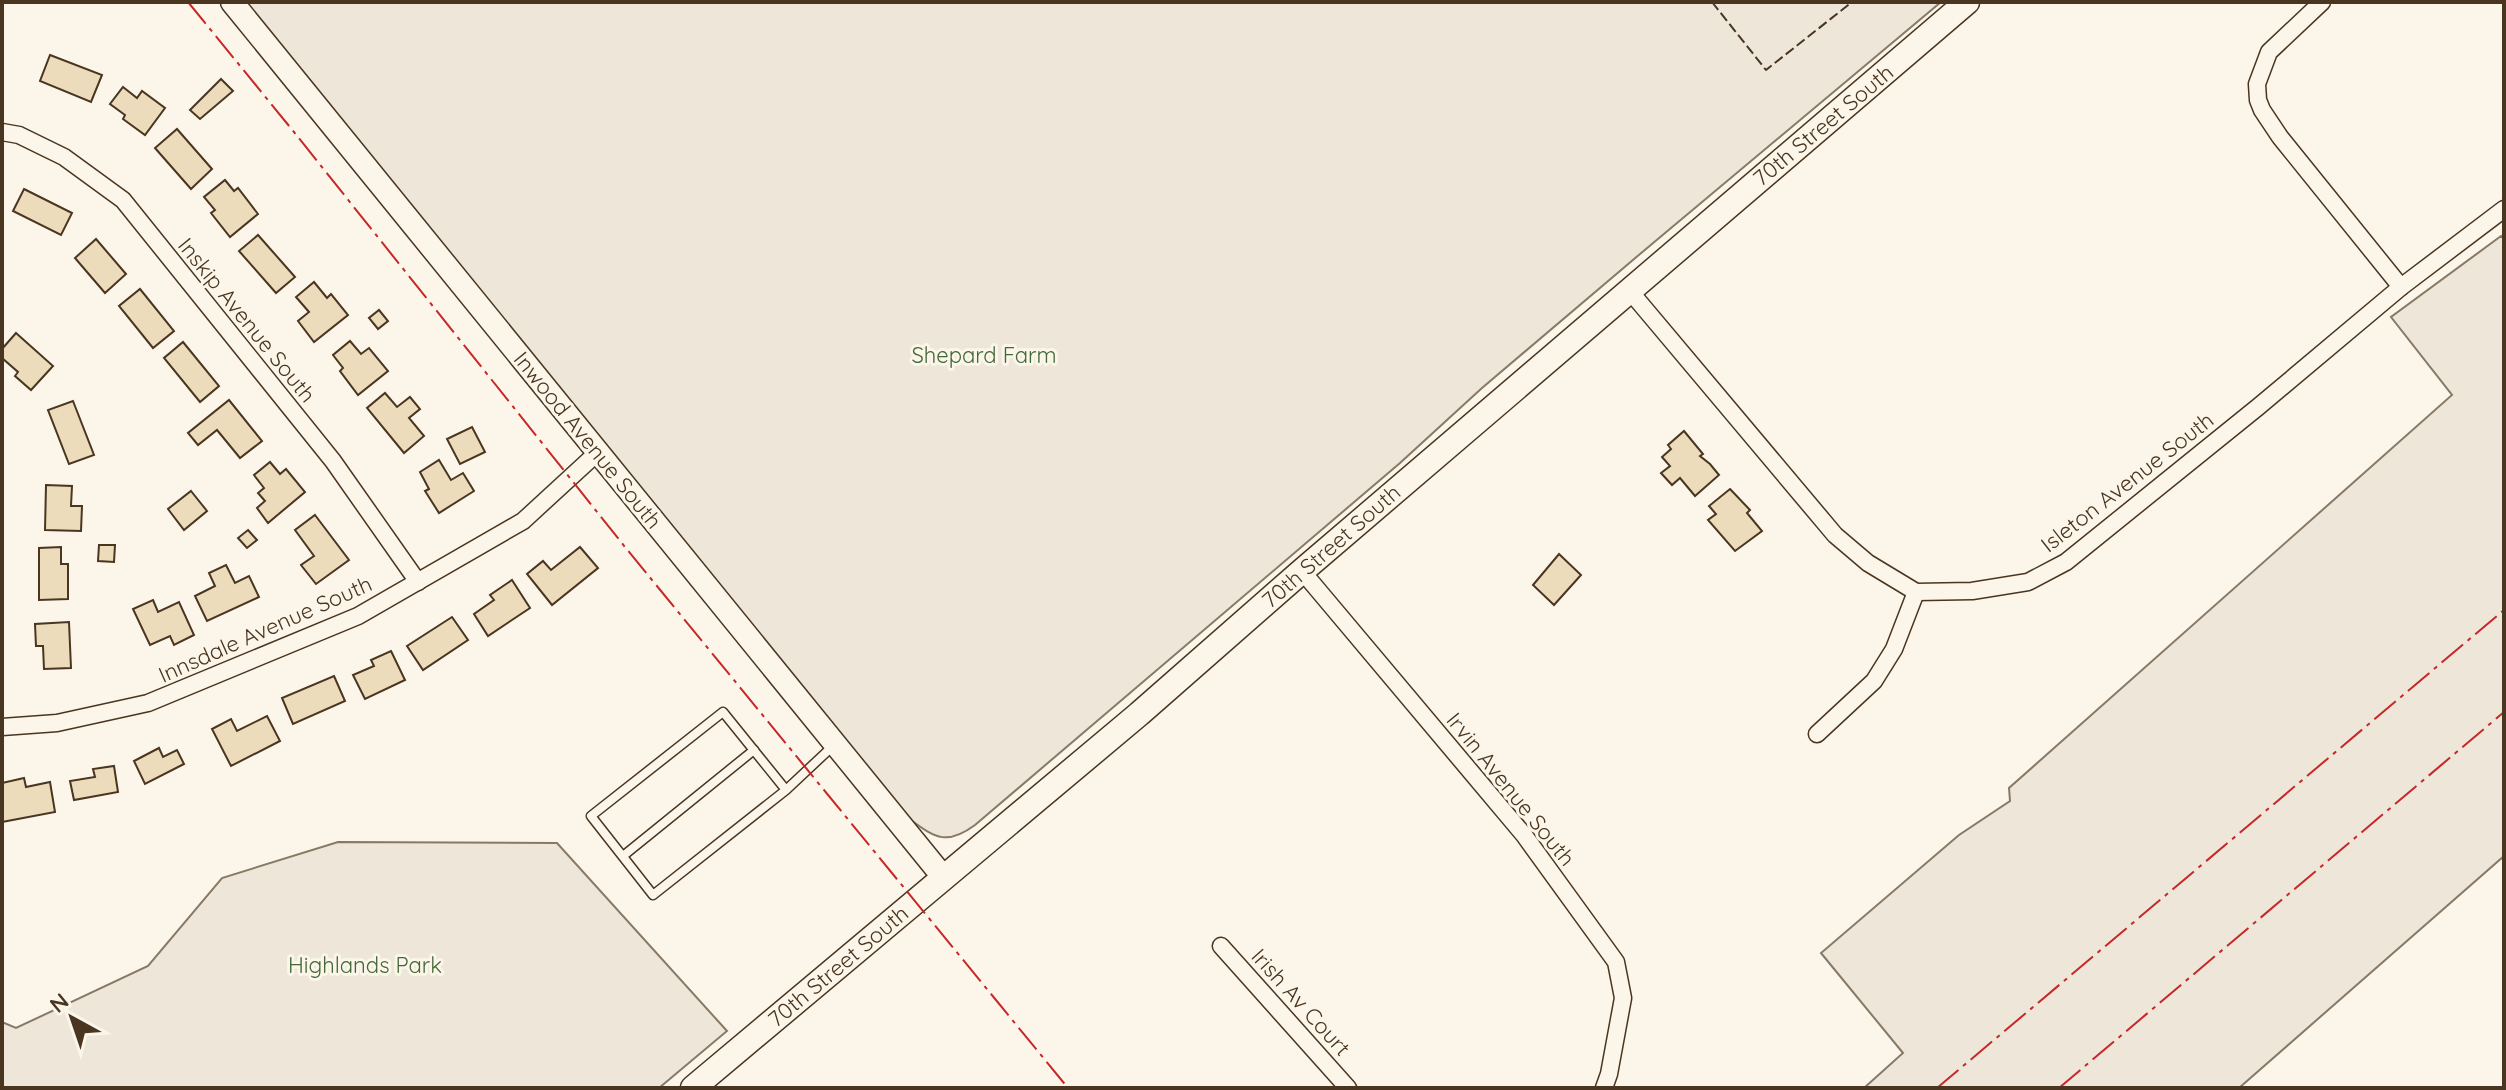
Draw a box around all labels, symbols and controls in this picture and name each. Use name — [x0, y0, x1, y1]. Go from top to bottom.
street label: 70th Street South — [1747, 58, 1899, 192]
street label: Inskip Avenue South — [172, 232, 322, 408]
park label: Shepard Farm — [911, 341, 1057, 369]
street label: Inwood Avenue South — [508, 346, 668, 534]
street label: Isleton Avenue South — [2035, 406, 2219, 558]
street label: 70th Street South — [1256, 478, 1406, 614]
street label: Innsdale Avenue South — [154, 569, 376, 689]
street label: Irvin Avenue South — [1440, 707, 1582, 871]
street label: 70th Street South — [762, 899, 914, 1033]
street label: Irish Av Court — [1245, 943, 1357, 1061]
park label: Highlands Park — [288, 951, 442, 979]
north arrow — [32, 978, 112, 1058]
text: N — [44, 987, 74, 1019]

